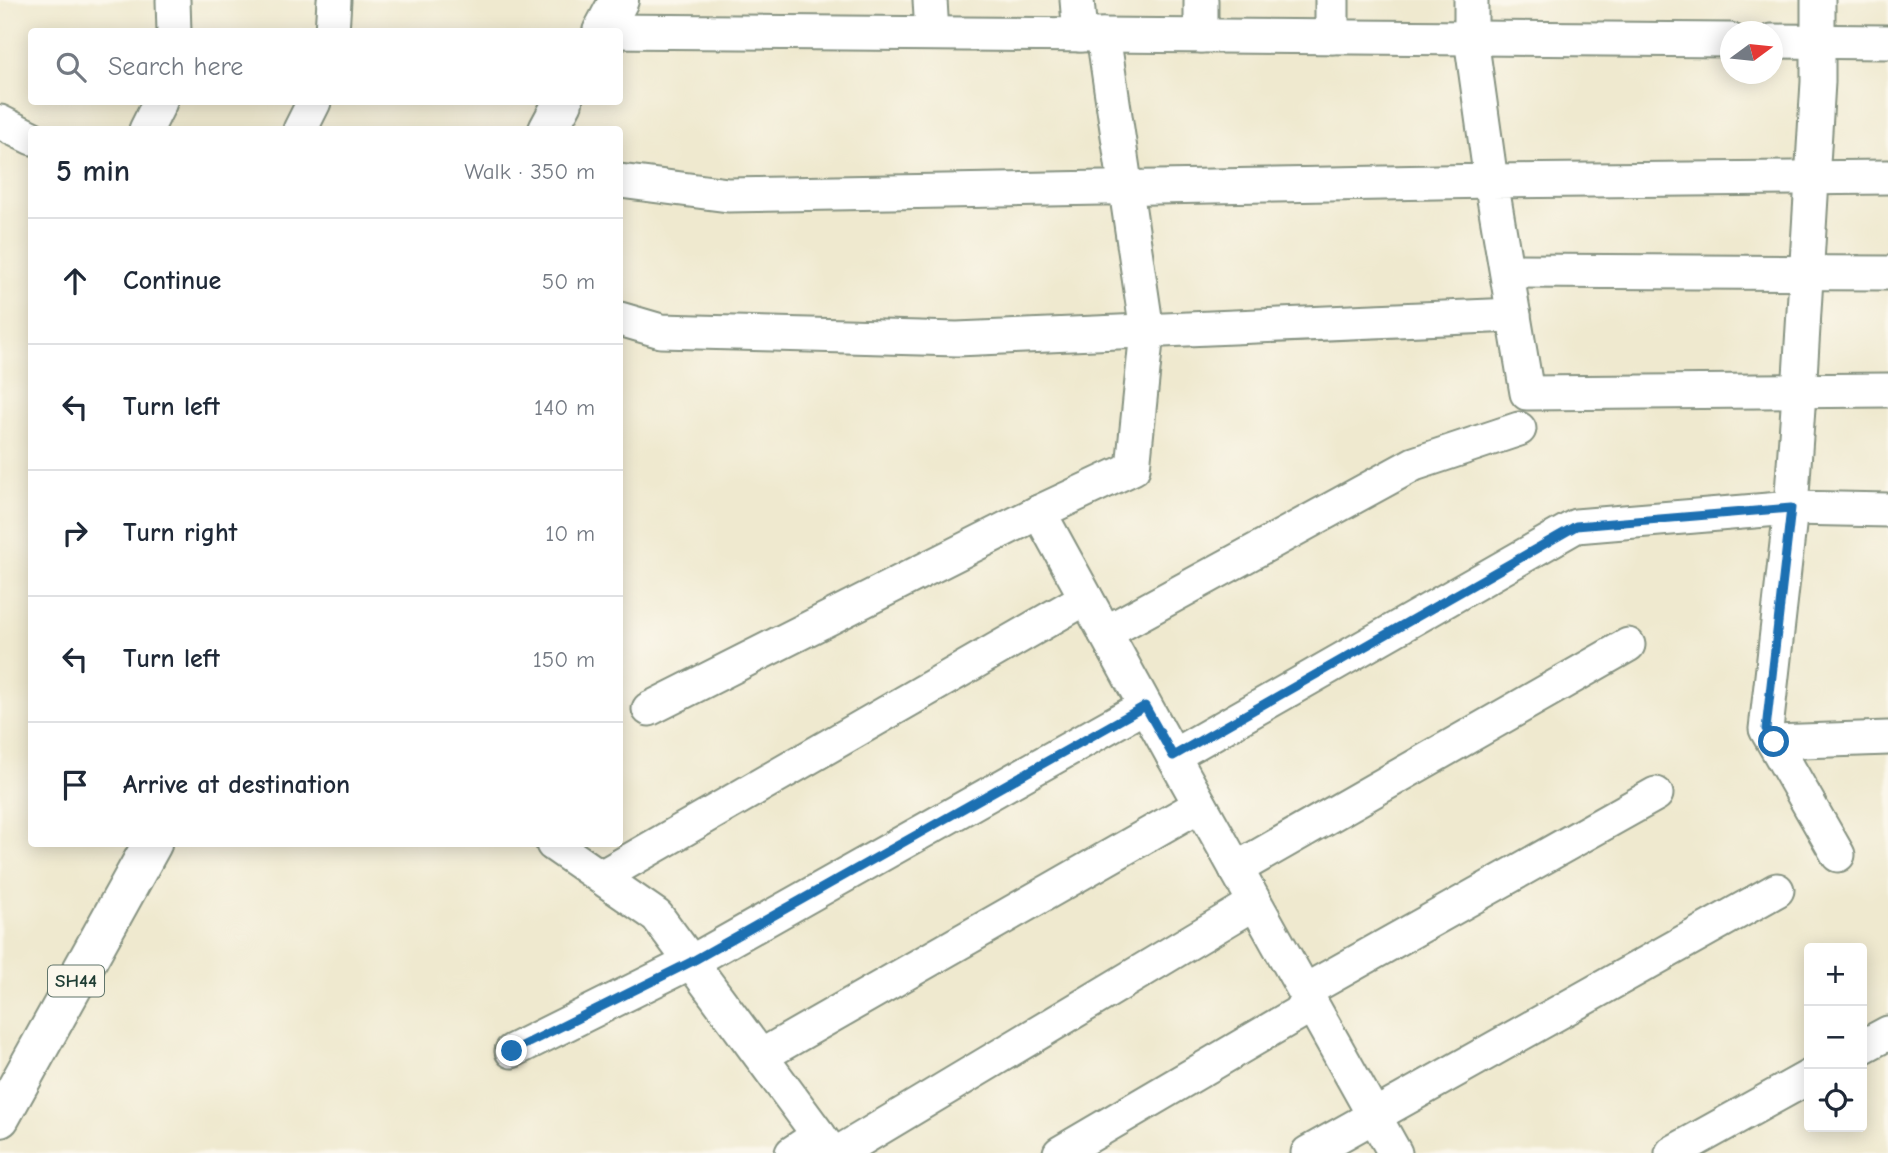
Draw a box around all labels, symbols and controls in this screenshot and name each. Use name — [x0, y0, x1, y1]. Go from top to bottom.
north arrow — [1720, 21, 1783, 84]
search box — [28, 28, 623, 105]
icon: search — [52, 48, 90, 86]
text: Search here — [108, 52, 243, 82]
text: 5 min — [56, 154, 130, 189]
text: Walk · 350 m — [464, 158, 595, 185]
icon: ahead — [56, 262, 94, 300]
text: Continue — [123, 266, 221, 296]
text: 50 m — [542, 268, 595, 295]
icon: left — [56, 388, 94, 426]
text: Turn left — [123, 392, 220, 422]
text: 140 m — [534, 394, 595, 421]
icon: right — [56, 514, 94, 552]
text: Turn right — [123, 518, 237, 548]
text: 10 m — [545, 520, 595, 547]
icon: left — [56, 640, 94, 678]
text: Turn left — [123, 644, 220, 674]
text: 150 m — [533, 646, 595, 673]
route start — [1758, 726, 1789, 757]
icon: arrive — [56, 766, 94, 804]
text: Arrive at destination — [123, 770, 350, 800]
map controls — [1804, 943, 1867, 1132]
button: + — [1804, 943, 1867, 1006]
road number: SH44 — [48, 965, 104, 996]
button: − — [1804, 1006, 1867, 1069]
route end — [496, 1035, 527, 1066]
button: locate — [1804, 1069, 1867, 1132]

